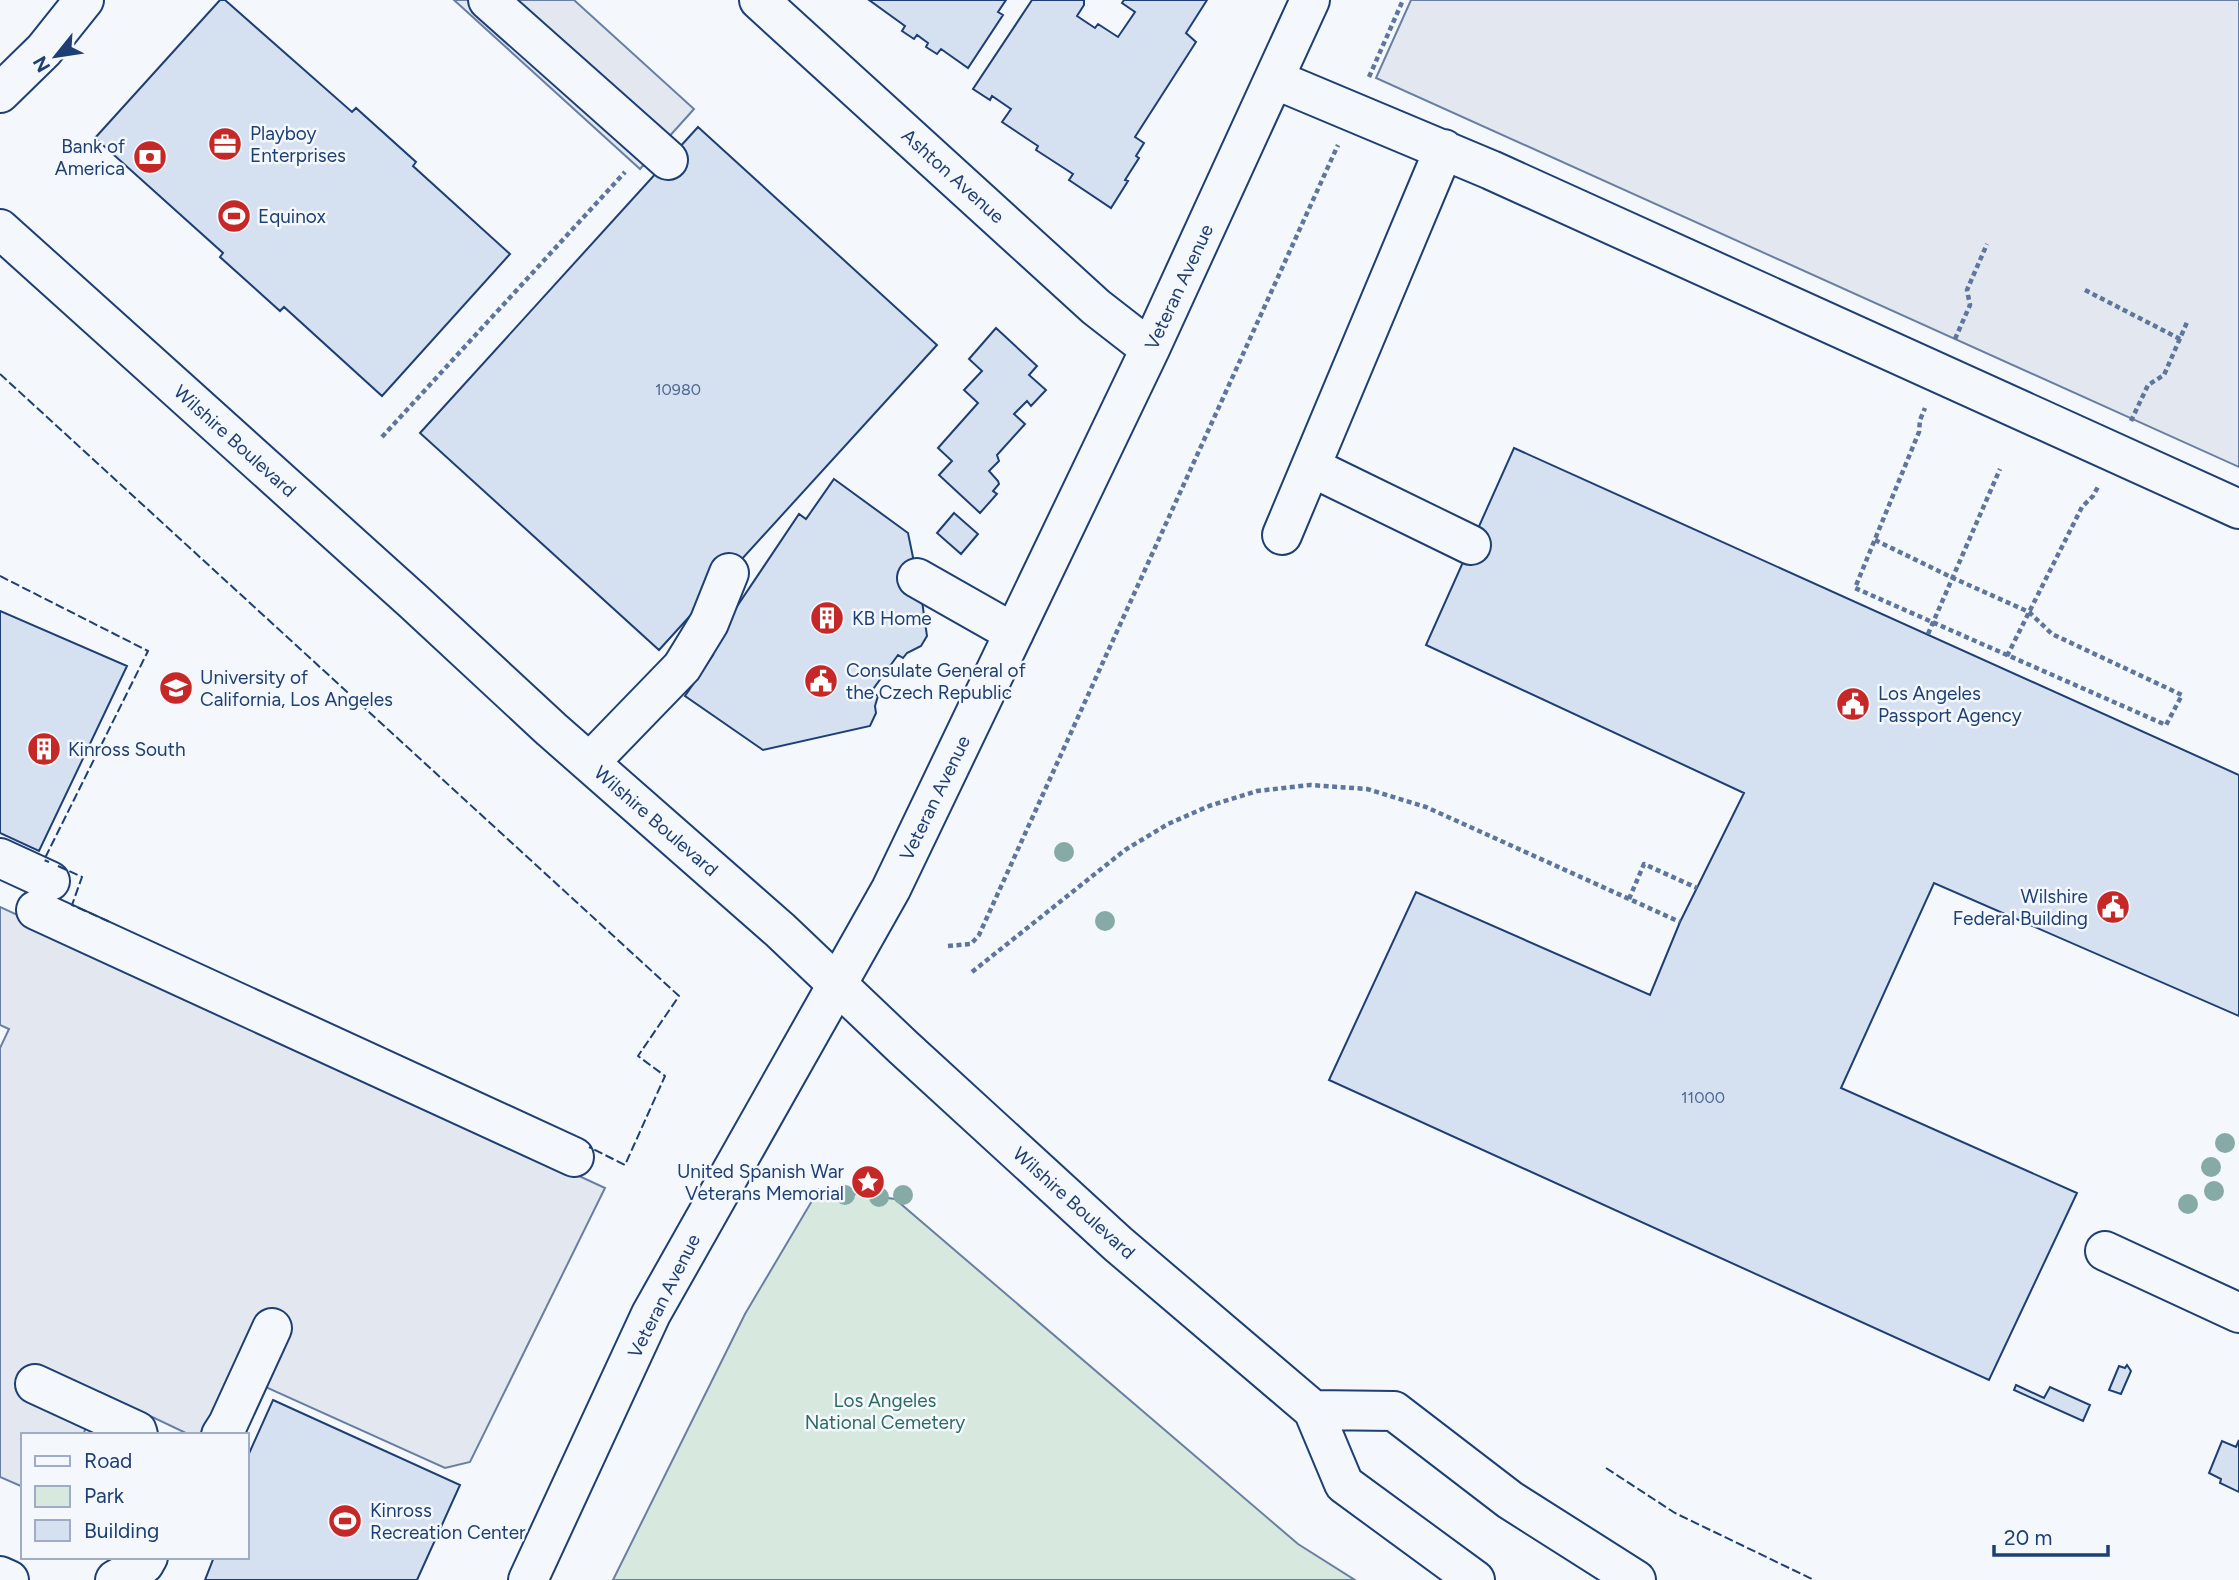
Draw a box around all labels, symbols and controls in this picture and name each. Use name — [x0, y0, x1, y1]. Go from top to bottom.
north arrow — [21, 21, 91, 91]
text: N — [28, 52, 55, 76]
place label: Playboy Enterprises — [250, 122, 346, 167]
street label: Ashton Avenue — [897, 124, 1009, 228]
office icon: Playboy Enterprises — [206, 125, 244, 163]
place label: Bank of America — [55, 135, 125, 180]
bank icon: Bank of America — [131, 138, 169, 176]
sports icon: Equinox — [215, 197, 253, 235]
place label: Equinox — [258, 205, 326, 228]
street label: Veteran Avenue — [1140, 221, 1218, 353]
street label: Wilshire Boulevard — [169, 380, 301, 502]
house number: 10980 — [655, 380, 701, 399]
building icon: KB Home — [808, 599, 846, 637]
place label: KB Home — [852, 607, 932, 630]
place label: Consulate General of the Czech Republic — [846, 659, 1026, 704]
public building icon: Consulate General of the Czech Republic — [802, 662, 840, 700]
place label: University of California, Los Angeles — [200, 666, 393, 711]
school or university icon: University of California, Los Angeles — [157, 669, 195, 707]
place label: Los Angeles Passport Agency — [1878, 682, 2022, 727]
public building icon: Los Angeles Passport Agency — [1834, 685, 1872, 723]
building icon: Kinross South — [25, 730, 63, 768]
street label: Veteran Avenue — [895, 732, 975, 864]
place label: Kinross South — [68, 738, 186, 761]
street label: Wilshire Boulevard — [589, 761, 723, 881]
place label: Wilshire Federal Building — [1953, 885, 2088, 930]
public building icon: Wilshire Federal Building — [2094, 888, 2132, 926]
house number: 11000 — [1681, 1088, 1725, 1107]
street label: Wilshire Boulevard — [1008, 1142, 1140, 1264]
place label: United Spanish War Veterans Memorial — [677, 1160, 845, 1205]
place icon: United Spanish War Veterans Memorial — [849, 1163, 887, 1201]
street label: Veteran Avenue — [623, 1230, 705, 1362]
park label: Los Angeles National Cemetery — [805, 1389, 965, 1434]
legend — [21, 1433, 248, 1559]
text: Road — [84, 1448, 132, 1473]
text: Park — [84, 1483, 125, 1508]
place label: Kinross Recreation Center — [370, 1499, 526, 1544]
sports icon: Kinross Recreation Center — [326, 1502, 364, 1540]
scale bar — [1994, 1514, 2108, 1558]
text: Building — [84, 1518, 159, 1543]
text: 20 m — [2004, 1525, 2052, 1550]

